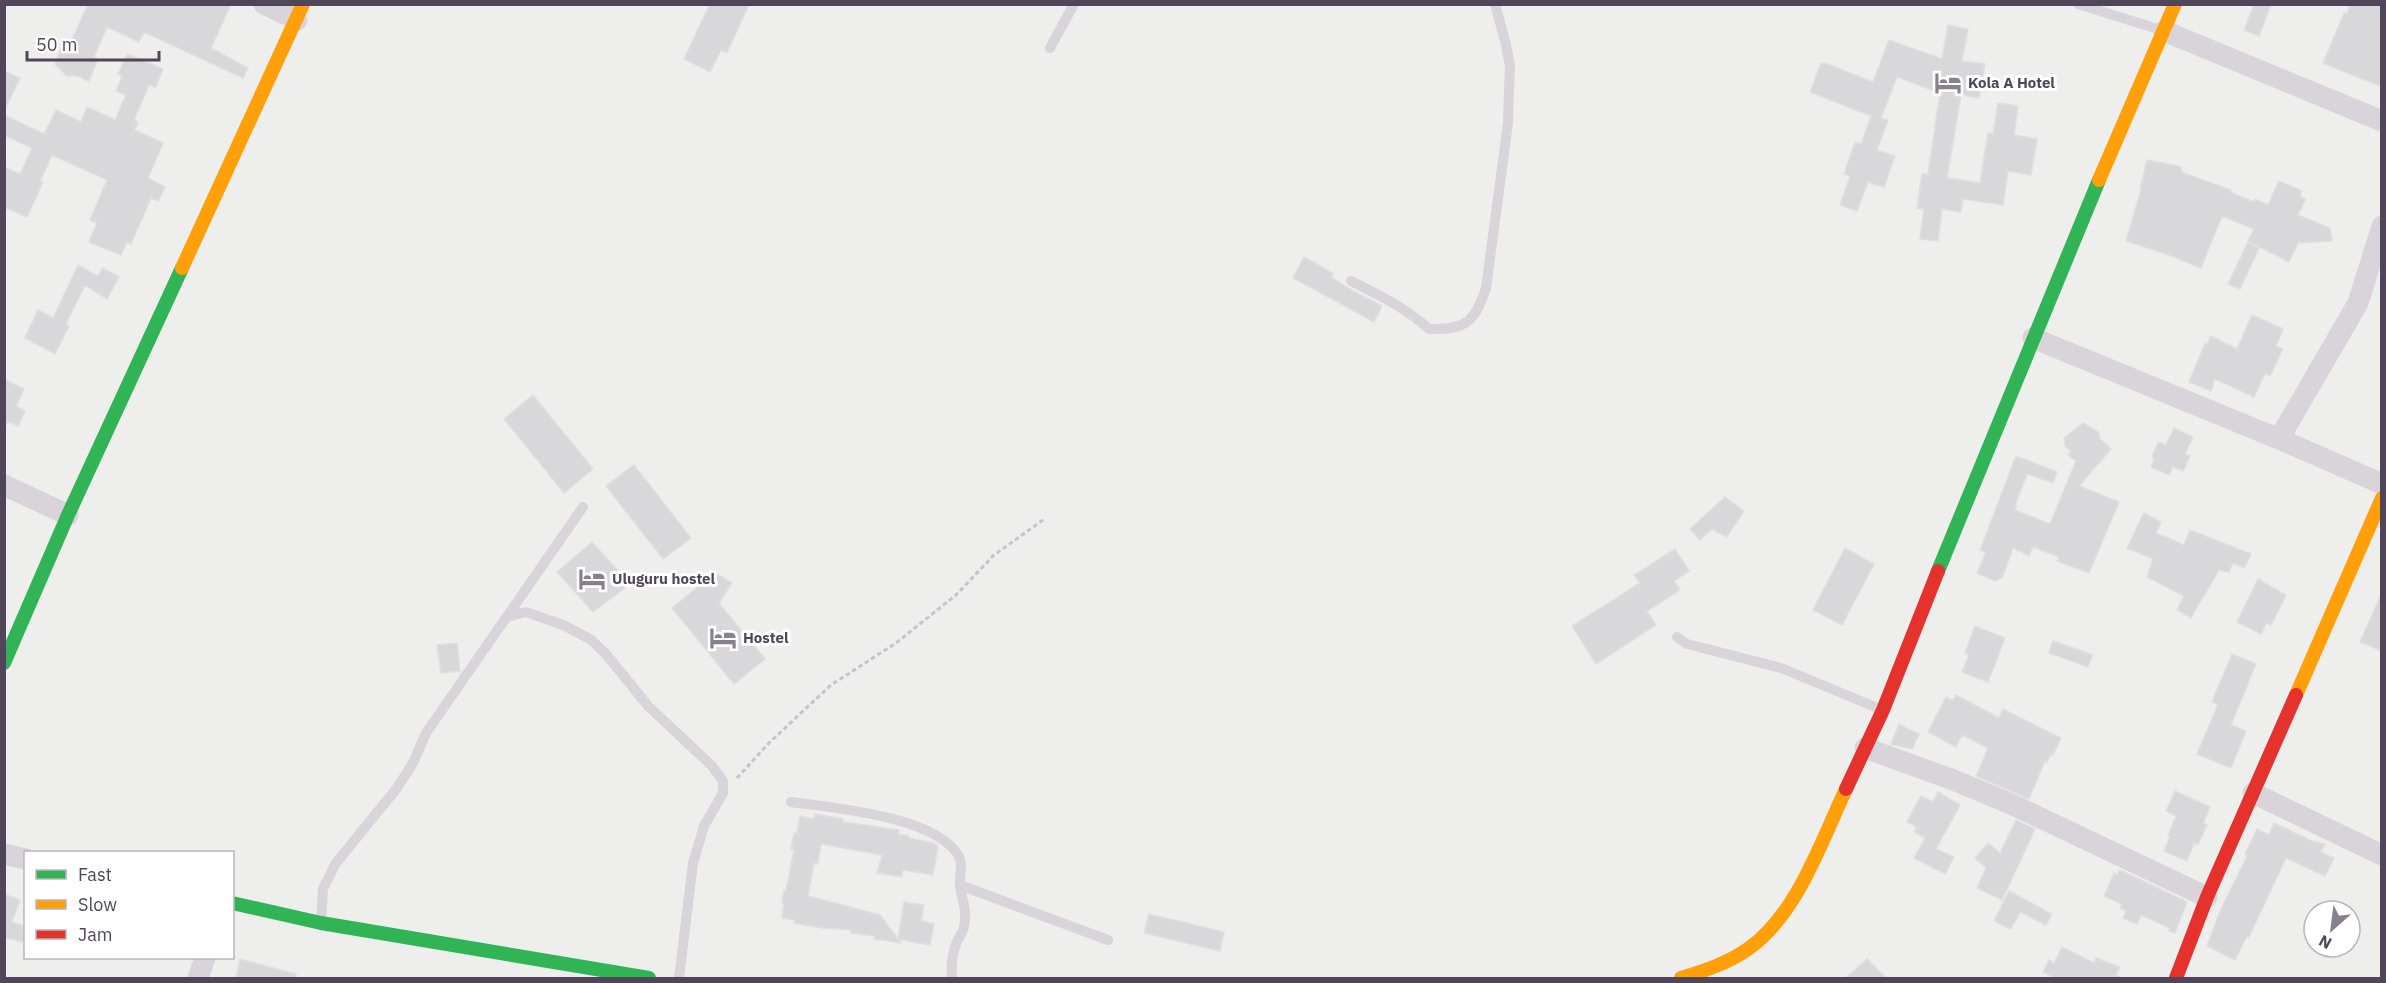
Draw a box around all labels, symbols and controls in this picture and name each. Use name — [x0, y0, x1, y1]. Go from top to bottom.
scale bar — [27, 24, 159, 62]
text: 50 m — [36, 33, 78, 56]
hotel icon: Kola A Hotel — [1933, 68, 1963, 98]
place label: Kola A Hotel — [1968, 73, 2055, 92]
hotel icon: Uluguru hostel — [577, 564, 607, 594]
place label: Uluguru hostel — [612, 569, 716, 588]
hotel icon: Hostel — [708, 623, 738, 653]
place label: Hostel — [743, 628, 789, 647]
legend — [24, 851, 234, 959]
text: Fast — [78, 863, 112, 886]
text: Slow — [78, 893, 117, 916]
north arrow — [2302, 899, 2362, 959]
text: Jam — [78, 923, 113, 946]
text: N — [2315, 931, 2335, 954]

